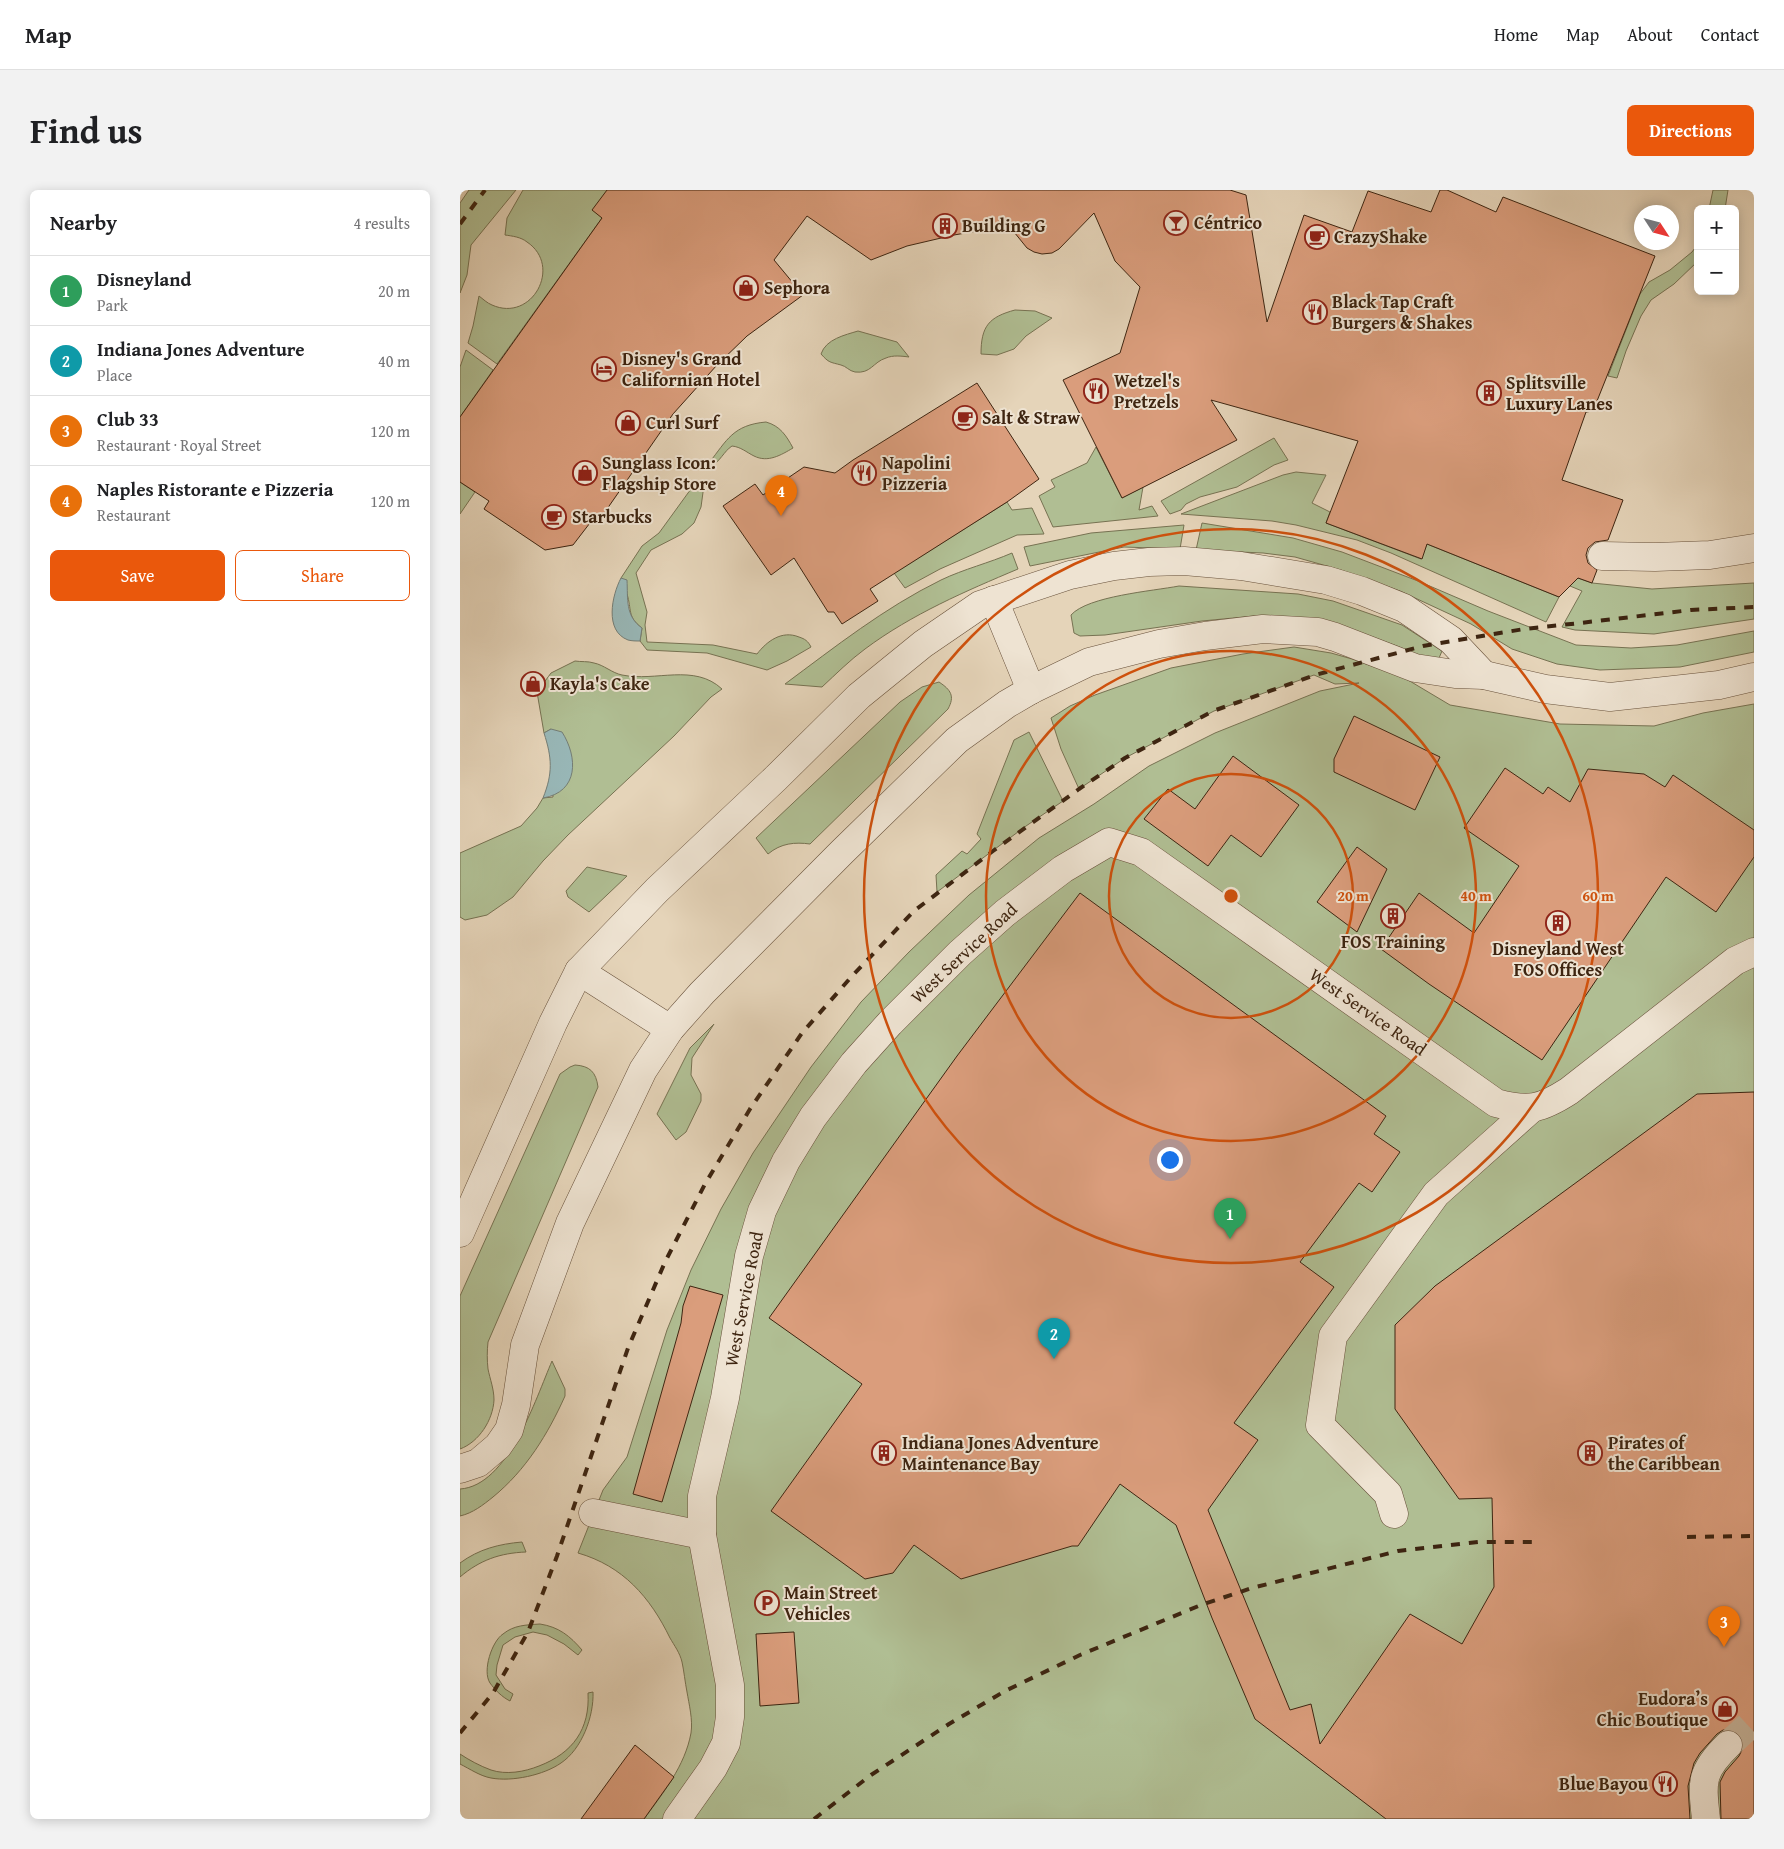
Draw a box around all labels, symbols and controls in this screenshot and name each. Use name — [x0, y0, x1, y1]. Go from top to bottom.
text: Map — [25, 17, 72, 52]
text: Home — [1494, 21, 1538, 48]
text: Map — [1566, 21, 1599, 48]
text: About — [1627, 21, 1673, 48]
text: Contact — [1701, 21, 1759, 48]
text: Find us — [30, 105, 143, 156]
button: Directions — [1627, 105, 1754, 156]
north arrow — [1634, 205, 1679, 250]
map controls — [1694, 205, 1739, 295]
button: + — [1694, 205, 1739, 250]
text: Nearby — [50, 207, 117, 238]
place label: Céntrico — [1194, 209, 1263, 236]
bar icon: Céntrico — [1163, 210, 1189, 236]
text: 4 results — [353, 211, 410, 235]
place label: Building G — [962, 212, 1046, 239]
building icon: Building G — [932, 213, 958, 239]
place label: CrazyShake — [1334, 223, 1427, 250]
cafe icon: CrazyShake — [1304, 224, 1330, 250]
button: − — [1694, 250, 1739, 295]
text: Disneyland — [97, 265, 192, 293]
place label: Sephora — [764, 274, 831, 301]
shop icon: Sephora — [733, 275, 759, 301]
text: 1 — [62, 279, 70, 303]
text: 20 m — [378, 279, 410, 303]
place label: Black Tap Craft Burgers & Shakes — [1332, 288, 1473, 336]
text: Park — [97, 293, 128, 317]
restaurant icon: Black Tap Craft Burgers & Shakes — [1302, 299, 1328, 325]
text: Indiana Jones Adventure — [97, 335, 305, 363]
place label: Disney's Grand Californian Hotel — [622, 345, 760, 393]
text: 2 — [62, 349, 70, 373]
text: 40 m — [378, 349, 410, 373]
hotel icon: Disney's Grand Californian Hotel — [591, 356, 617, 382]
text: Place — [97, 363, 132, 387]
place label: Wetzel's Pretzels — [1114, 367, 1180, 415]
place label: Splitsville Luxury Lanes — [1506, 369, 1613, 417]
restaurant icon: Wetzel's Pretzels — [1083, 378, 1109, 404]
building icon: Splitsville Luxury Lanes — [1476, 380, 1502, 406]
place label: Salt & Straw — [982, 404, 1080, 431]
text: Club 33 — [97, 405, 159, 433]
cafe icon: Salt & Straw — [952, 405, 978, 431]
place label: Curl Surf — [646, 409, 721, 436]
shop icon: Curl Surf — [615, 410, 641, 436]
text: 3 — [62, 419, 70, 443]
text: 120 m — [370, 419, 410, 443]
text: Restaurant · Royal Street — [97, 433, 261, 457]
place label: Sunglass Icon: Flagship Store — [602, 449, 717, 497]
place label: Napolini Pizzeria — [882, 449, 951, 497]
shop icon: Sunglass Icon: Flagship Store — [572, 460, 598, 486]
restaurant icon: Napolini Pizzeria — [851, 460, 877, 486]
text: Naples Ristorante e Pizzeria — [97, 475, 333, 503]
pin: 4 — [765, 475, 797, 516]
text: 4 — [62, 489, 70, 513]
text: 120 m — [370, 489, 410, 513]
text: Restaurant — [97, 503, 171, 527]
place label: Starbucks — [572, 503, 652, 530]
cafe icon: Starbucks — [541, 504, 567, 530]
button: Save — [50, 550, 225, 601]
button: Share — [235, 550, 410, 601]
place label: Kayla's Cake — [550, 670, 650, 697]
shop icon: Kayla's Cake — [520, 671, 546, 697]
text: 20 m — [1337, 885, 1369, 906]
text: 40 m — [1460, 885, 1492, 906]
text: 60 m — [1582, 885, 1614, 906]
centre of rings — [1222, 887, 1240, 905]
street label: West Service Road — [904, 896, 1023, 1009]
building icon: FOS Training — [1380, 903, 1406, 929]
building icon: Disneyland West FOS Offices — [1545, 910, 1571, 936]
place label: FOS Training — [1341, 928, 1445, 955]
place label: Disneyland West FOS Offices — [1492, 935, 1624, 983]
street label: West Service Road — [1304, 961, 1433, 1062]
your location — [1157, 1147, 1183, 1173]
pin: 1 — [1214, 1198, 1246, 1239]
street label: West Service Road — [717, 1229, 770, 1369]
pin: 2 — [1038, 1318, 1070, 1359]
place label: Indiana Jones Adventure Maintenance Bay — [902, 1429, 1099, 1477]
place label: Pirates of the Caribbean — [1608, 1429, 1720, 1477]
building icon: Indiana Jones Adventure Maintenance Bay — [871, 1440, 897, 1466]
building icon: Pirates of the Caribbean — [1577, 1440, 1603, 1466]
place label: Main Street Vehicles — [784, 1579, 878, 1627]
parking icon: Main Street Vehicles — [754, 1590, 780, 1616]
pin: 3 — [1708, 1606, 1740, 1647]
place label: Eudora’s Chic Boutique — [1597, 1685, 1708, 1733]
shop icon: Eudora’s Chic Boutique — [1712, 1696, 1738, 1722]
place label: Blue Bayou — [1559, 1770, 1649, 1797]
restaurant icon: Blue Bayou — [1652, 1771, 1678, 1797]

